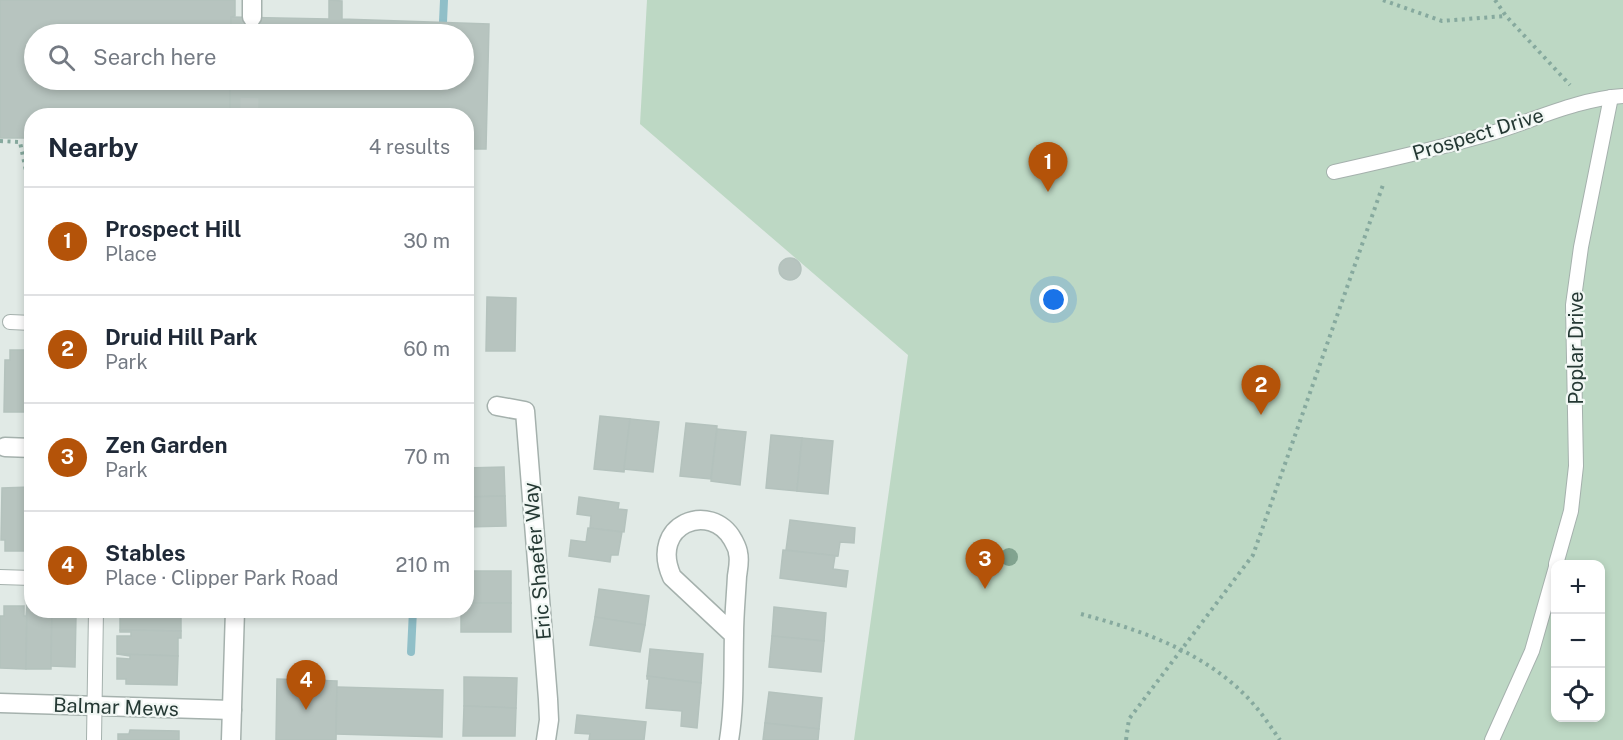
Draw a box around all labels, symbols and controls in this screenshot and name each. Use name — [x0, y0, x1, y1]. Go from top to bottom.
search box — [24, 24, 474, 90]
icon: search — [45, 41, 78, 74]
text: Search here — [93, 44, 217, 70]
street label: Prospect Drive — [1410, 103, 1546, 165]
text: Nearby — [48, 132, 138, 163]
text: 4 results — [369, 135, 450, 159]
pin: 1 — [1028, 142, 1068, 192]
text: Prospect Hill — [105, 216, 241, 242]
text: 1 — [63, 229, 72, 253]
text: 30 m — [403, 229, 450, 253]
text: Place — [105, 242, 157, 266]
your location — [1039, 285, 1068, 314]
street label: Poplar Drive — [1564, 291, 1588, 405]
text: Druid Hill Park — [105, 324, 258, 350]
text: 2 — [61, 337, 74, 361]
text: 60 m — [403, 337, 450, 361]
text: Park — [105, 350, 148, 374]
pin: 2 — [1242, 366, 1280, 415]
text: Zen Garden — [105, 432, 228, 458]
text: 3 — [61, 445, 74, 469]
text: 70 m — [404, 445, 450, 469]
text: Park — [105, 458, 148, 482]
street label: Eric Shaefer Way — [518, 481, 556, 641]
text: Stables — [105, 540, 186, 566]
pin: 3 — [966, 540, 1004, 589]
text: 4 — [61, 553, 74, 577]
text: 210 m — [396, 553, 450, 577]
map controls — [1551, 560, 1605, 722]
button: + — [1551, 560, 1605, 614]
text: Place · Clipper Park Road — [105, 566, 338, 590]
button: − — [1551, 614, 1605, 668]
pin: 4 — [286, 660, 326, 710]
button: locate — [1551, 668, 1605, 722]
street label: Balmar Mews — [53, 693, 179, 721]

